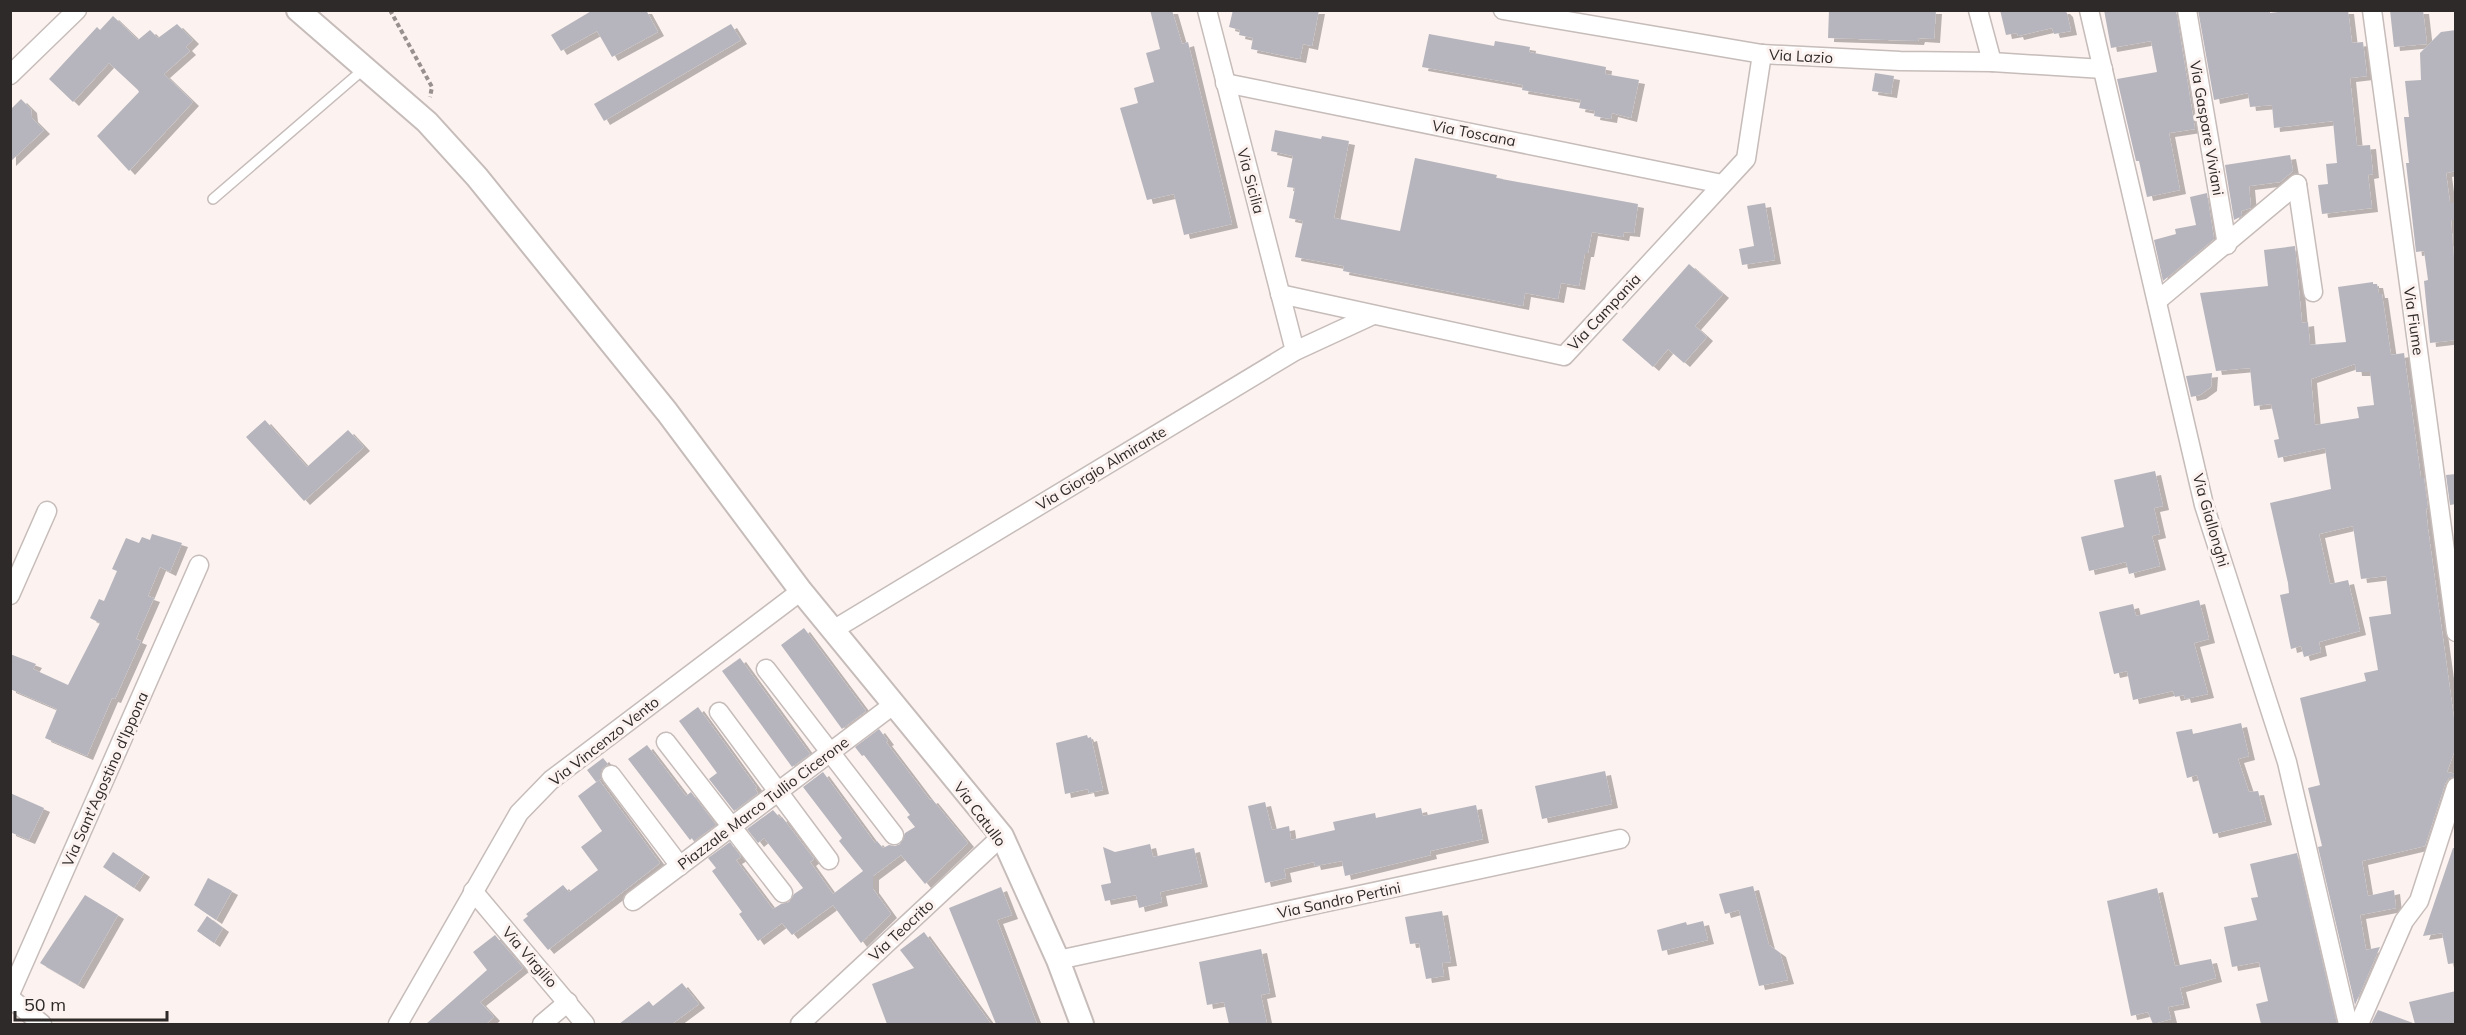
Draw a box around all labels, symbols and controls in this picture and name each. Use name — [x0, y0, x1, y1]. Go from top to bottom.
street label: Via Lazio — [1769, 45, 1833, 67]
street label: Via Gaspare Viviani — [2186, 59, 2228, 197]
street label: Via Toscana — [1430, 116, 1518, 150]
street label: Via Sicilia — [1233, 146, 1269, 216]
street label: Via Campania — [1563, 270, 1645, 354]
street label: Via Fiume — [2400, 286, 2428, 356]
street label: Via Giorgio Almirante — [1033, 422, 1169, 514]
street label: Via Giallonghi — [2189, 471, 2233, 569]
street label: Via Sant'Agostino d'Ippona — [58, 689, 152, 869]
street label: Via Vincenzo Vento — [545, 692, 663, 790]
street label: Piazzale Marco Tullio Cicerone — [674, 732, 852, 874]
street label: Via Catullo — [950, 778, 1010, 850]
street label: Via Sandro Pertini — [1276, 878, 1402, 922]
street label: Via Teocrito — [865, 895, 937, 965]
street label: Via Virgilio — [498, 923, 562, 991]
scale bar — [15, 984, 166, 1022]
text: 50 m — [24, 993, 66, 1016]

